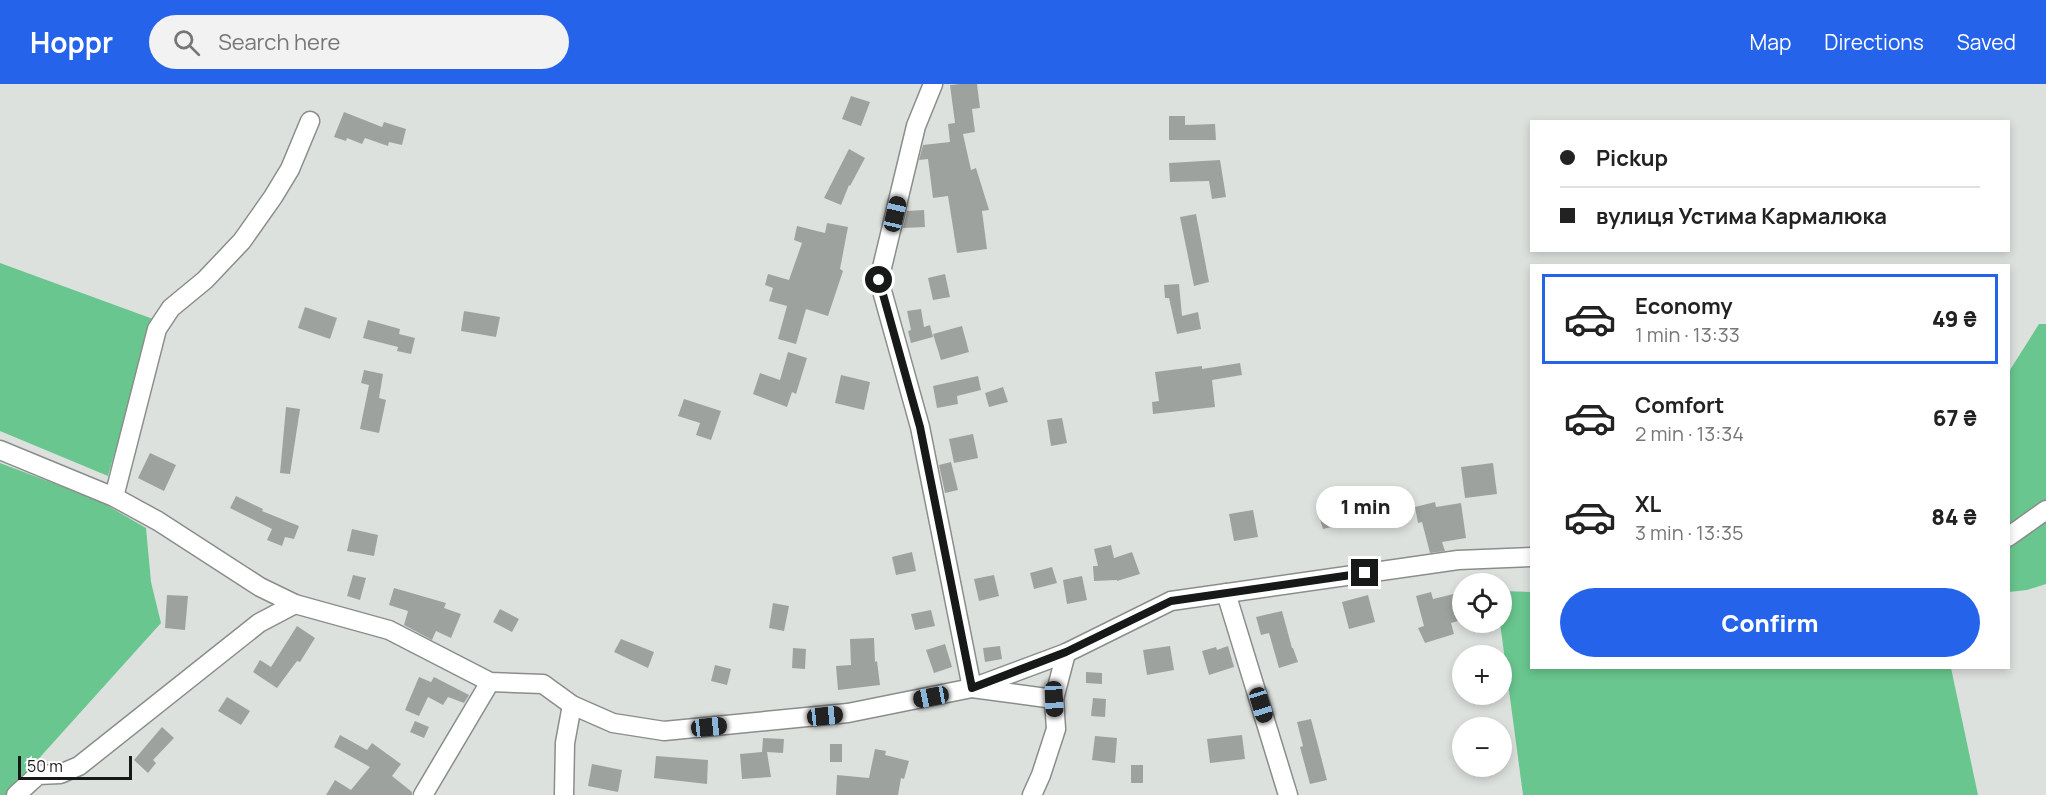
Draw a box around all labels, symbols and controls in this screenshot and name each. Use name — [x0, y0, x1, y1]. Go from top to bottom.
search box — [149, 15, 569, 69]
text: Hoppr — [30, 23, 113, 61]
icon: search — [170, 26, 203, 59]
text: Search here — [218, 27, 340, 57]
text: Map — [1750, 28, 1791, 56]
text: Directions — [1824, 28, 1924, 56]
text: Saved — [1957, 28, 2016, 56]
text: Pickup — [1596, 143, 1668, 173]
car — [882, 194, 908, 234]
text: вулиця Устима Кармалюка — [1596, 201, 1887, 231]
route start — [865, 266, 892, 293]
text: Economy — [1635, 291, 1733, 321]
icon: car — [1563, 292, 1617, 346]
text: 49 ₴ — [1932, 304, 1977, 334]
text: 1 min · 13:33 — [1635, 321, 1740, 348]
text: Comfort — [1635, 390, 1724, 420]
icon: car — [1563, 391, 1617, 445]
text: 67 ₴ — [1933, 403, 1977, 433]
text: 2 min · 13:34 — [1635, 420, 1744, 447]
callout: 1 min — [1316, 486, 1414, 528]
text: XL — [1635, 489, 1661, 519]
icon: car — [1563, 490, 1617, 544]
text: 1 min — [1340, 493, 1391, 520]
text: 84 ₴ — [1931, 502, 1977, 532]
text: 3 min · 13:35 — [1635, 519, 1744, 546]
route end — [1351, 559, 1378, 586]
map controls — [1452, 573, 1512, 777]
button: locate — [1452, 573, 1512, 633]
button: Confirm — [1560, 588, 1980, 657]
button: + — [1452, 645, 1512, 705]
car — [1044, 681, 1064, 717]
car — [912, 685, 950, 709]
car — [1247, 685, 1275, 725]
car — [806, 705, 844, 727]
car — [690, 716, 728, 738]
button: − — [1452, 717, 1512, 777]
scale bar — [18, 753, 132, 780]
text: 50 m — [27, 755, 63, 777]

